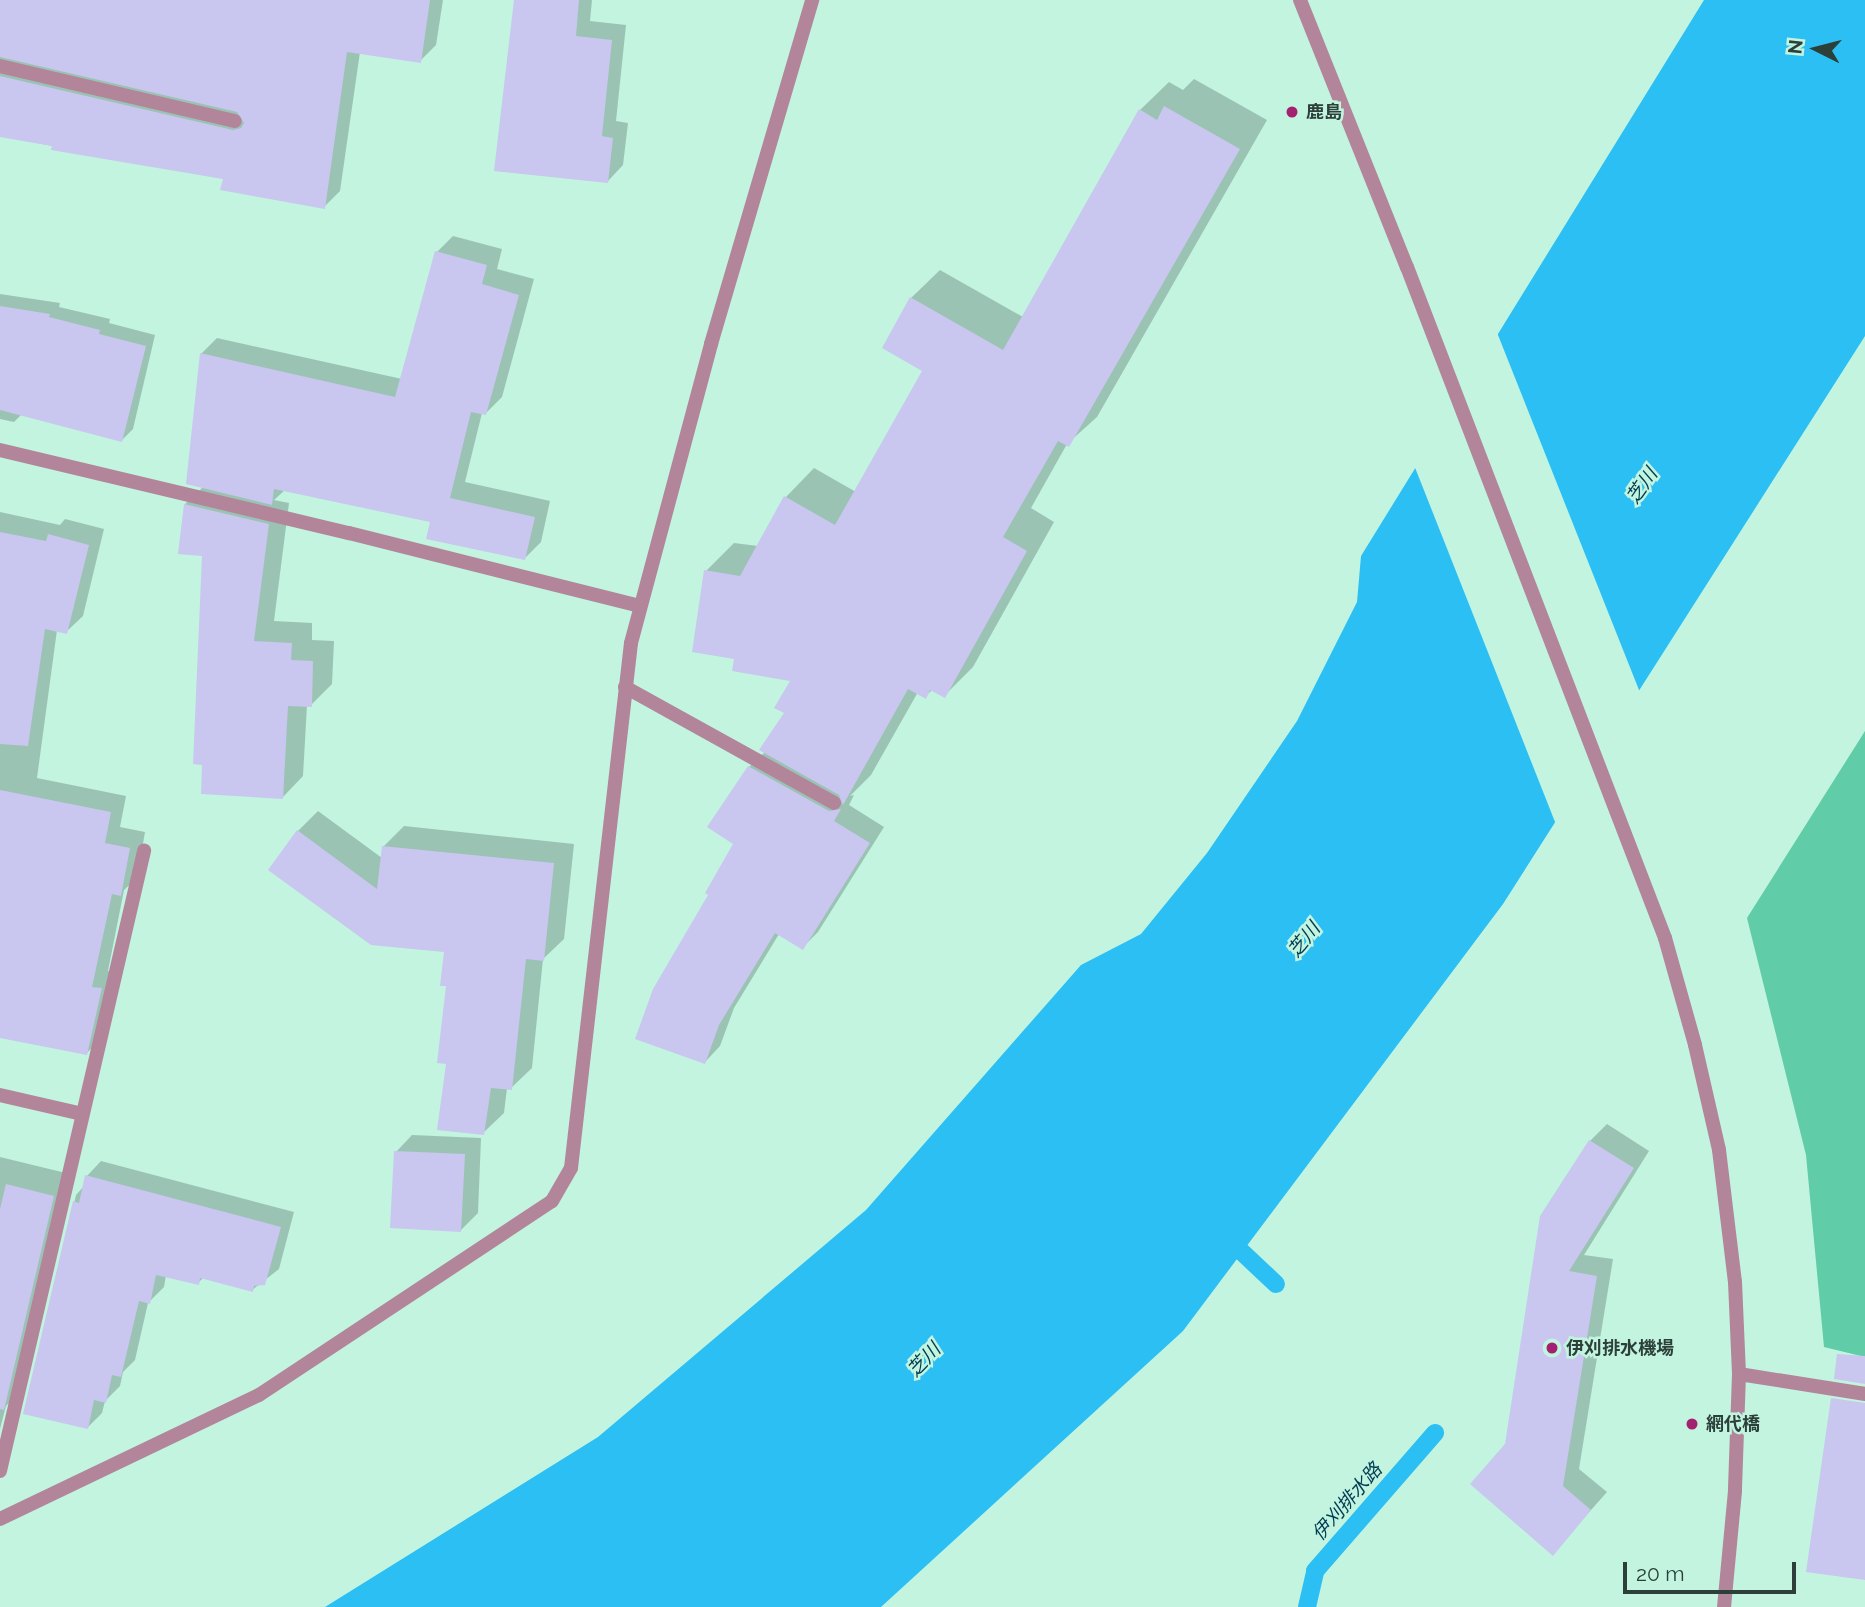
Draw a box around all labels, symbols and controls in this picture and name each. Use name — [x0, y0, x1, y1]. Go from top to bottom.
north arrow — [1781, 14, 1851, 84]
text: N — [1783, 38, 1807, 55]
place label: 鹿島 — [1306, 101, 1342, 123]
marker: 鹿島 — [1284, 104, 1300, 120]
water label: 芝川 — [1622, 464, 1662, 508]
water label: 芝川 — [1283, 918, 1325, 962]
place label: 伊刈排水機場 — [1566, 1337, 1674, 1359]
water label: 芝川 — [903, 1338, 945, 1382]
marker: 伊刈排水機場 — [1544, 1340, 1560, 1356]
place label: 網代橋 — [1706, 1413, 1760, 1435]
marker: 網代橋 — [1684, 1416, 1700, 1432]
water label: 伊刈排水路 — [1307, 1459, 1387, 1545]
scale bar — [1627, 1548, 1800, 1592]
text: 20 m — [1636, 1561, 1684, 1586]

